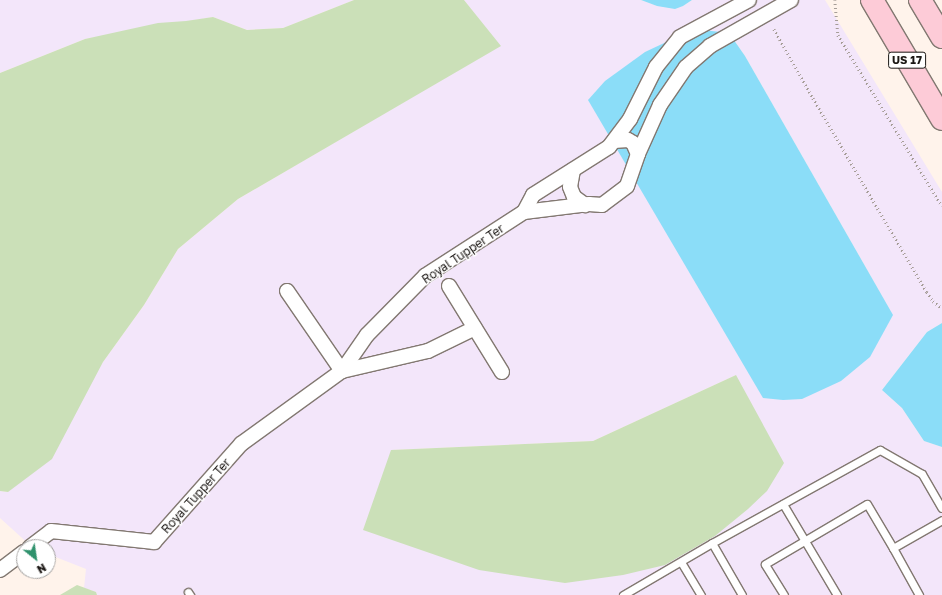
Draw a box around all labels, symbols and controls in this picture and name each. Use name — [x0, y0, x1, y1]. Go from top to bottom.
road number: US 17 — [888, 51, 926, 69]
street label: Royal Tupper Ter — [419, 221, 507, 287]
street label: Royal Tupper Ter — [159, 456, 233, 536]
north arrow — [16, 539, 56, 579]
text: N — [35, 561, 49, 577]

